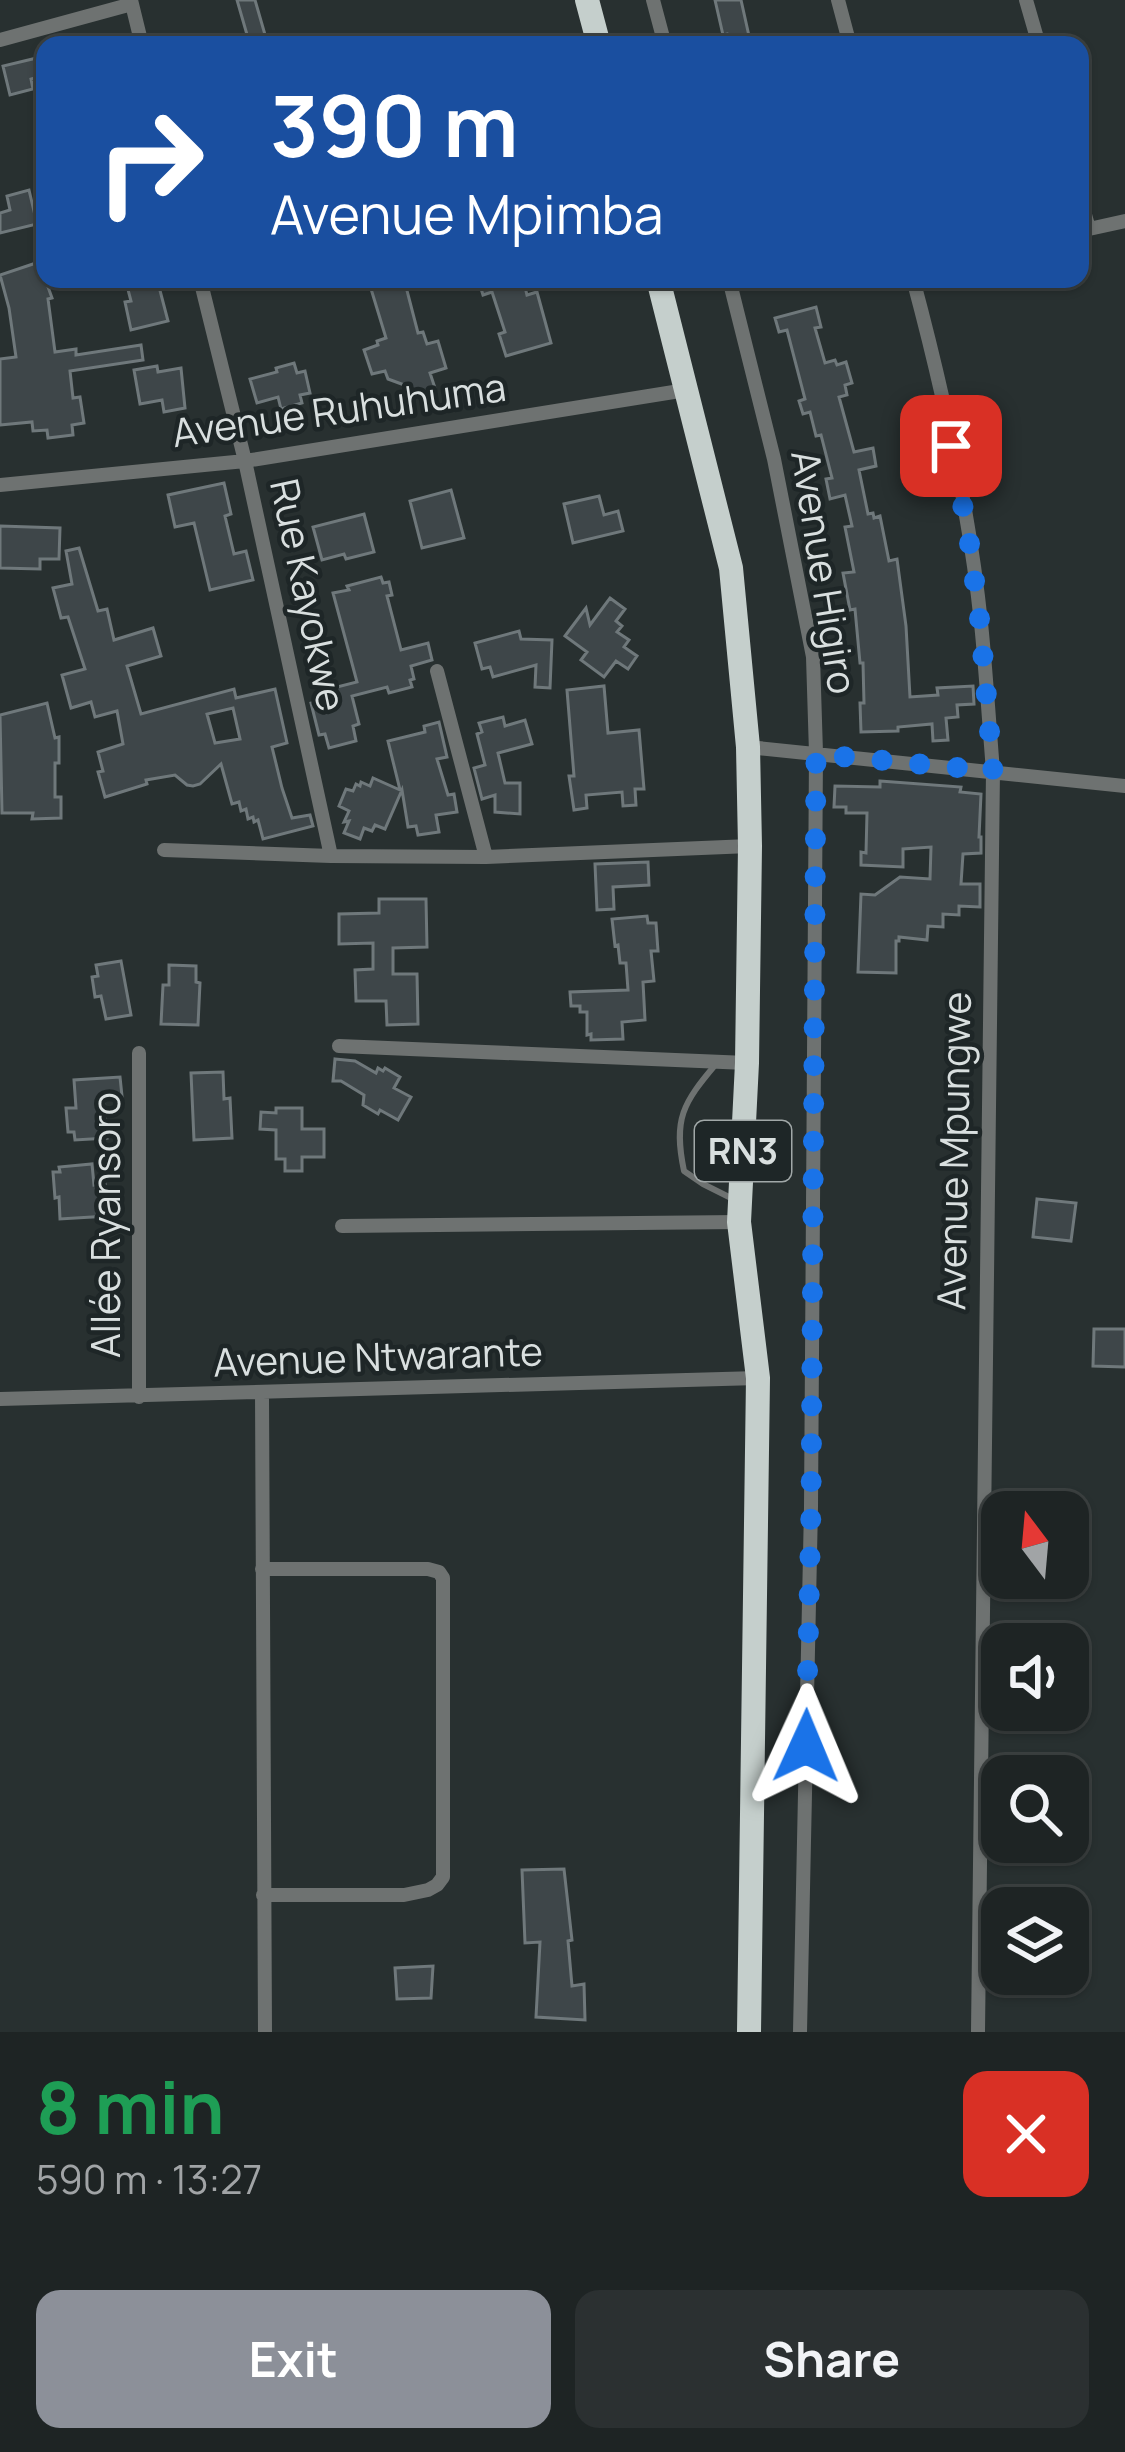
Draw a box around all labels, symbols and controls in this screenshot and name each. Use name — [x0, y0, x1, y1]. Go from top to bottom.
text: 390 m — [270, 67, 519, 182]
icon: right — [72, 84, 228, 240]
text: Avenue Mpimba — [270, 176, 663, 250]
street label: Avenue Ruhuhuma — [168, 359, 509, 459]
pin — [900, 395, 1002, 497]
icon: arrive — [918, 413, 984, 479]
street label: Avenue Higiro — [779, 446, 871, 698]
street label: Rue Kayokwe — [258, 474, 360, 716]
street label: Avenue Mpungwe — [923, 991, 983, 1311]
street label: Allée Ryansoro — [78, 1092, 132, 1358]
road number: RN3 — [695, 1121, 791, 1181]
street label: Avenue Ntwarante — [212, 1323, 544, 1389]
north arrow — [981, 1491, 1089, 1599]
map controls — [981, 1491, 1089, 1995]
button: sound — [981, 1623, 1089, 1731]
position arrow — [743, 1683, 869, 1809]
button: search — [981, 1755, 1089, 1863]
button: layers — [981, 1887, 1089, 1995]
text: 8 min — [36, 2057, 224, 2156]
button: close — [963, 2071, 1089, 2197]
text: 590 m · 13:27 — [36, 2152, 262, 2206]
button: Exit — [36, 2290, 551, 2428]
button: Share — [575, 2290, 1089, 2428]

